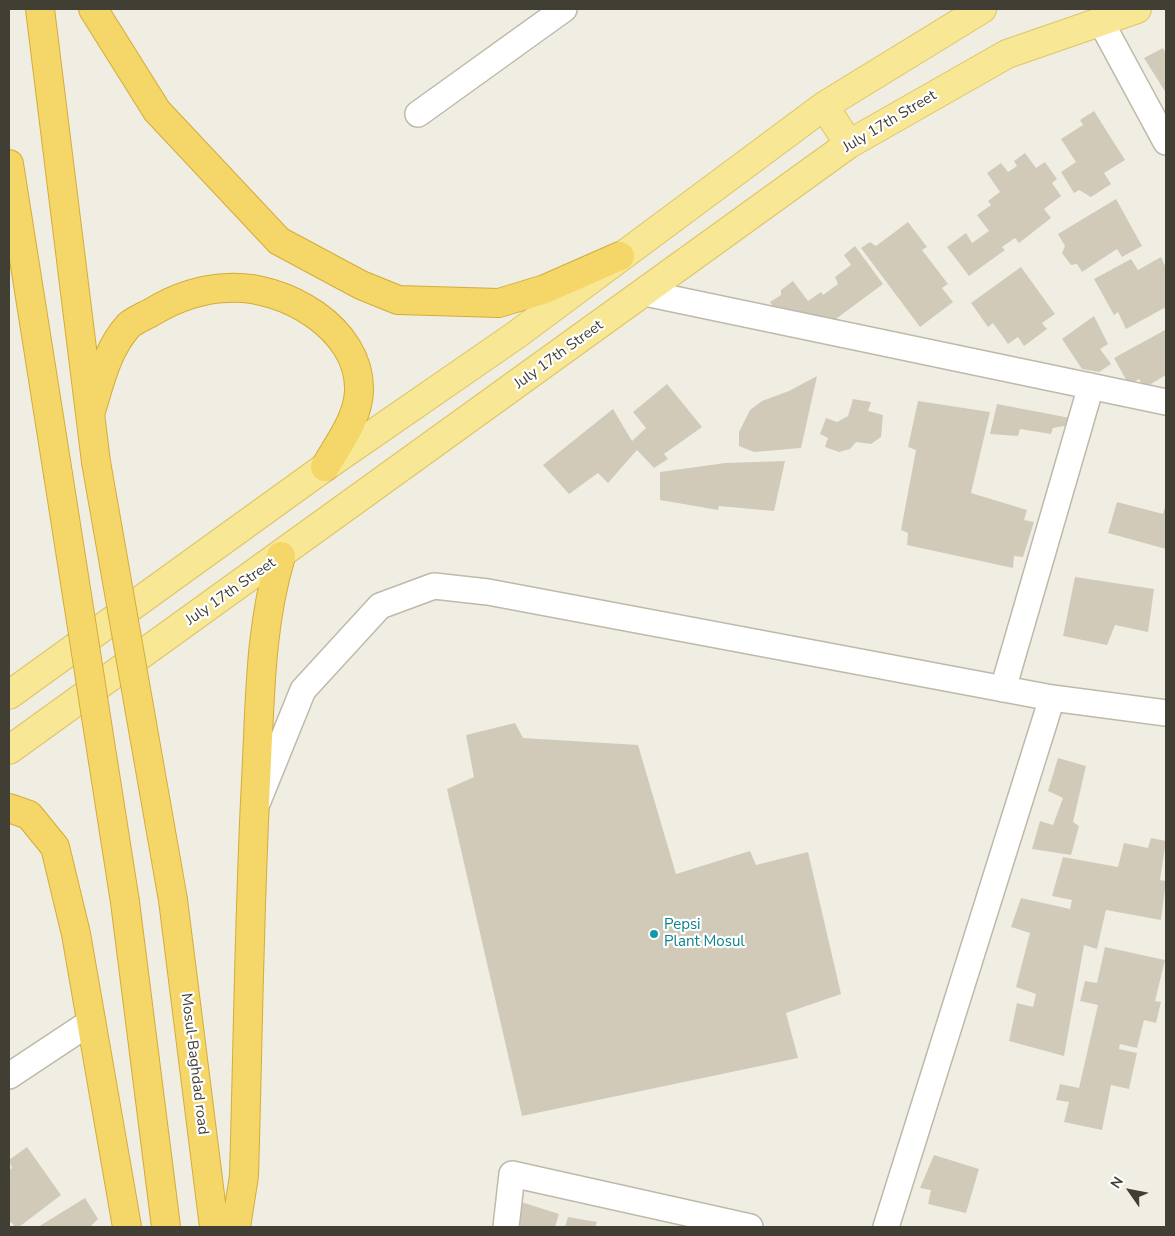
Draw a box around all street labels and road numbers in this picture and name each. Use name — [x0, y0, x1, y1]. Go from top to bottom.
street label: July 17th Street — [840, 87, 940, 157]
street label: July 17th Street — [511, 317, 607, 393]
street label: July 17th Street — [183, 554, 279, 630]
street label: Mosul-Baghdad road — [176, 992, 212, 1136]

